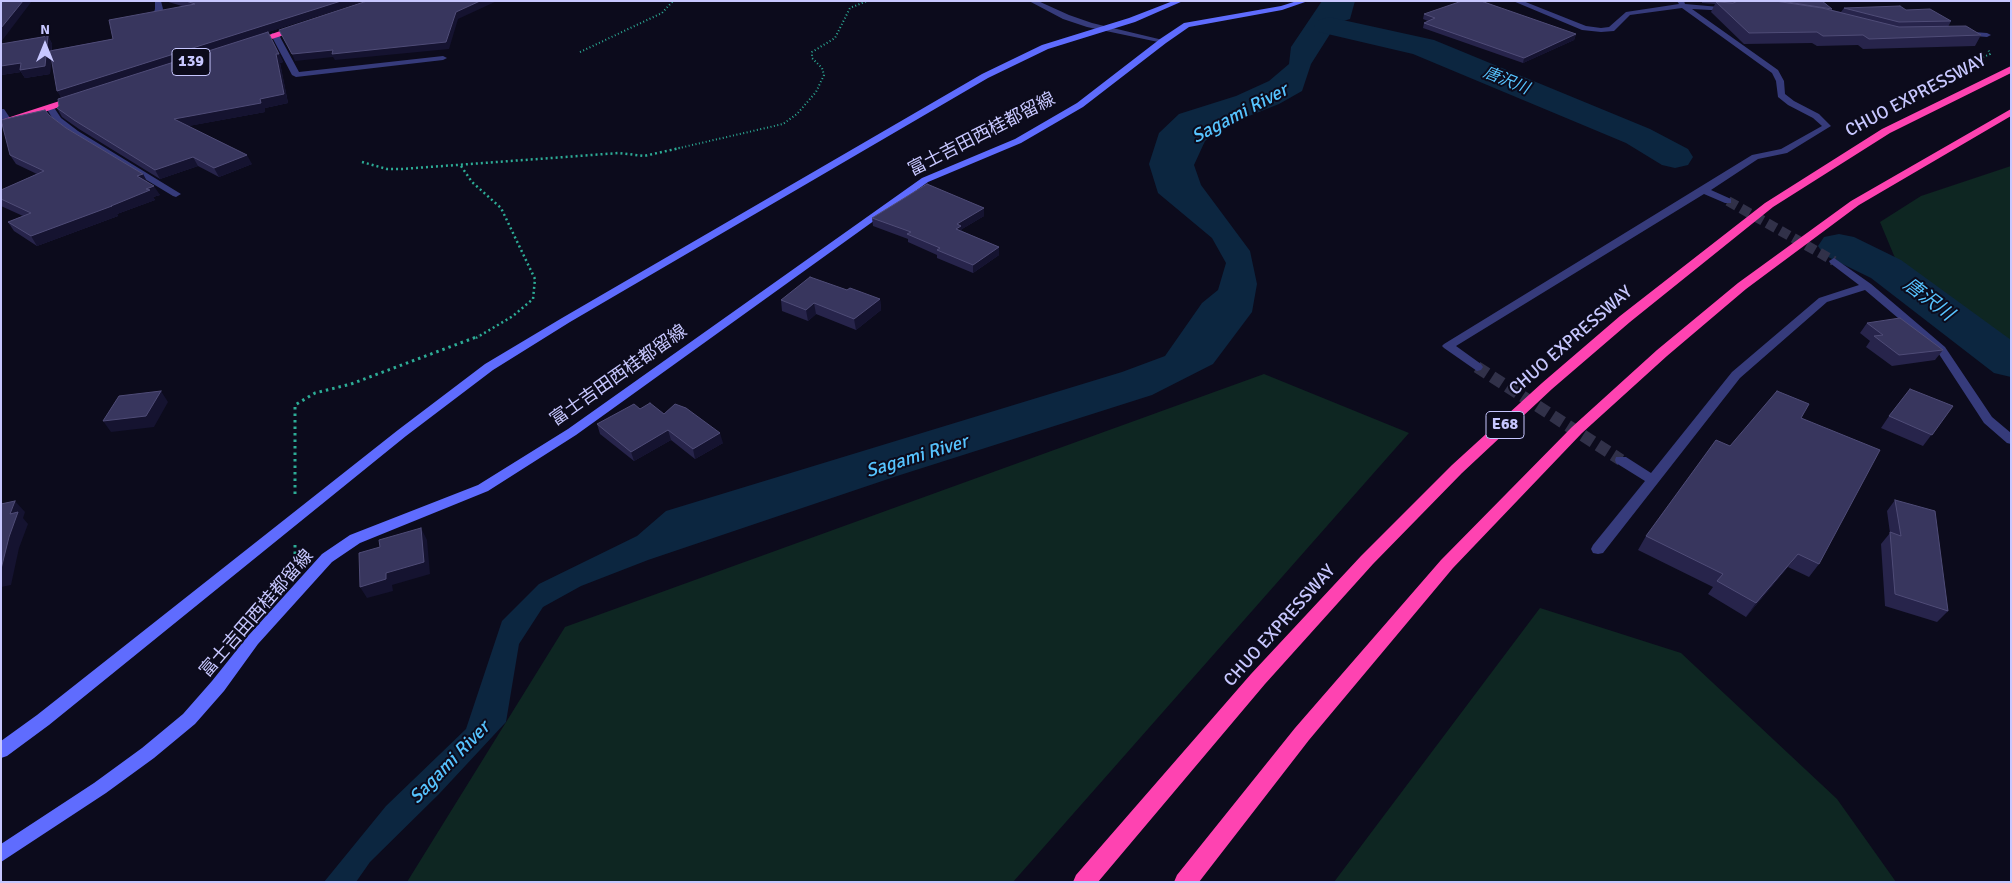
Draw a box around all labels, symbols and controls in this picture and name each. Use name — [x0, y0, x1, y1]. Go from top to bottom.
north arrow — [20, 20, 70, 70]
text: N — [40, 21, 50, 38]
road number: 139 — [172, 48, 210, 76]
street label: CHUO EXPRESSWAY — [1842, 50, 1990, 142]
water label: 唐沢川 — [1480, 63, 1532, 99]
water label: Sagami River — [1188, 79, 1292, 149]
street label: 富士吉田西桂都留線 — [905, 89, 1059, 181]
water label: 唐沢川 — [1898, 274, 1958, 326]
street label: CHUO EXPRESSWAY — [1505, 282, 1637, 400]
street label: 富士吉田西桂都留線 — [546, 321, 692, 431]
road number: E68 — [1486, 412, 1524, 438]
water label: Sagami River — [863, 431, 971, 483]
street label: 富士吉田西桂都留線 — [196, 546, 318, 682]
street label: CHUO EXPRESSWAY — [1220, 561, 1340, 691]
water label: Sagami River — [405, 717, 495, 809]

